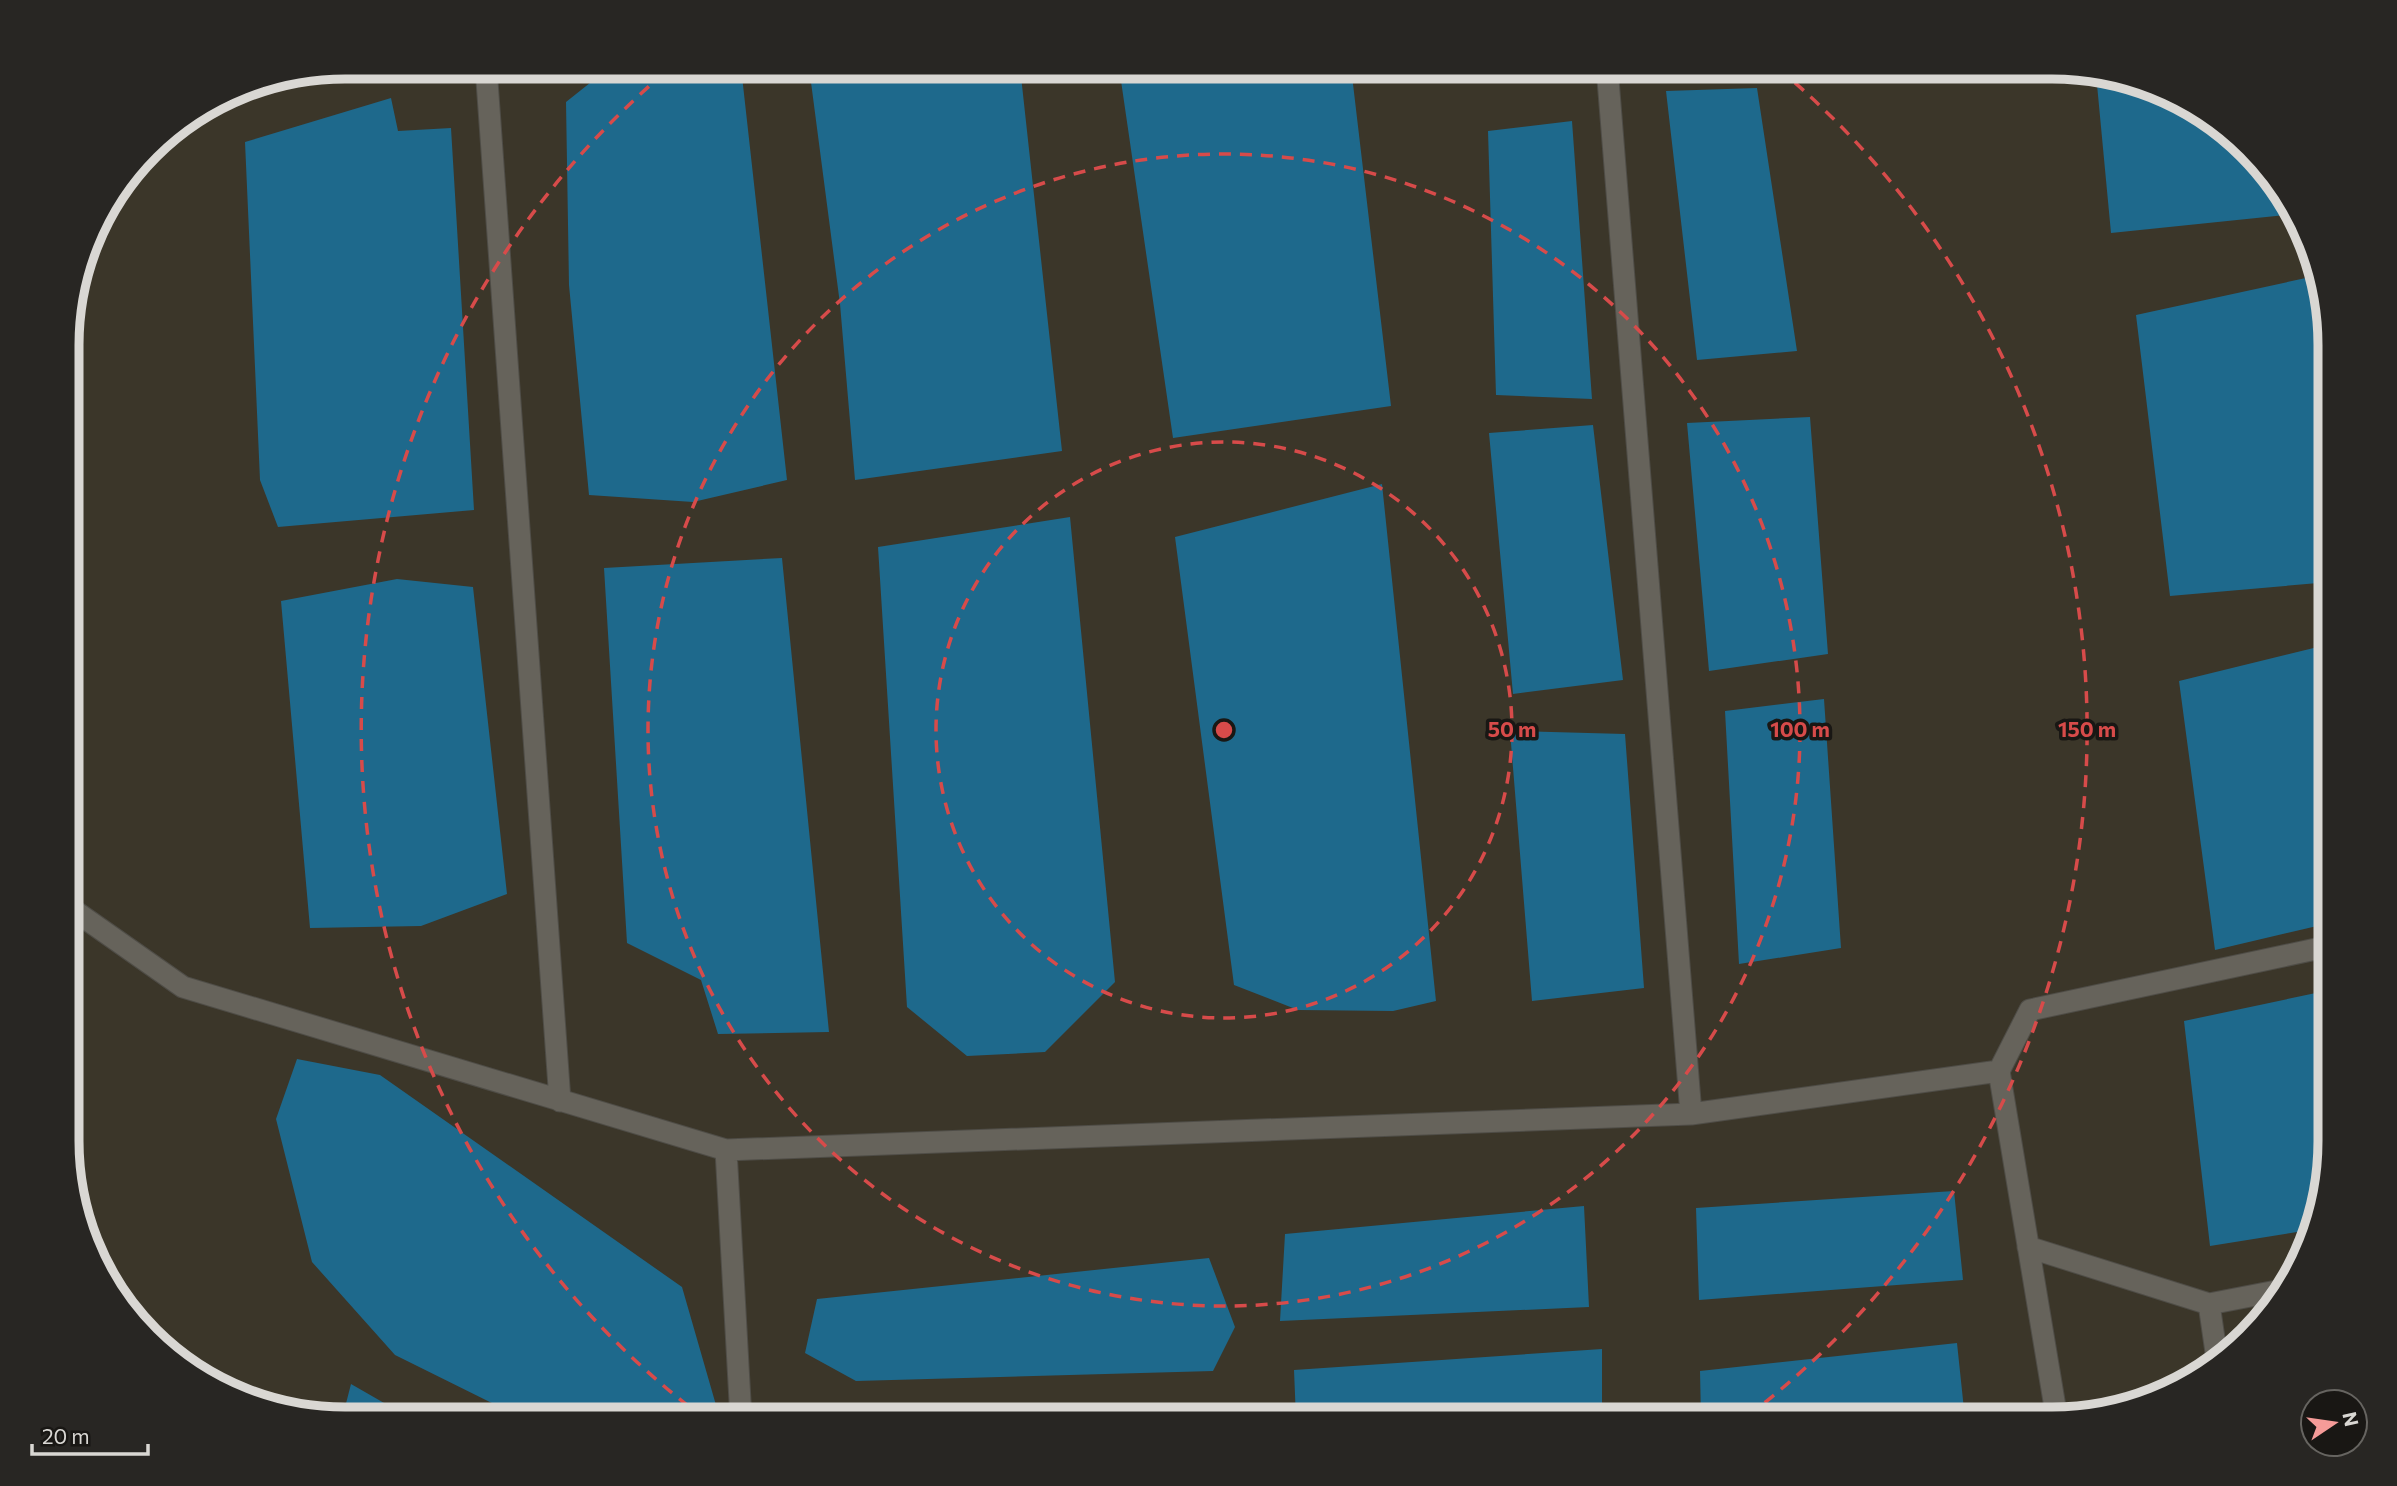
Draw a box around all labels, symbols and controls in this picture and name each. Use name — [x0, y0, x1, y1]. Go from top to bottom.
text: 50 m — [1488, 716, 1536, 741]
text: 100 m — [1770, 716, 1830, 741]
text: 150 m — [2058, 716, 2116, 741]
centre of rings — [1212, 718, 1236, 742]
north arrow — [2299, 1388, 2369, 1458]
text: N — [2338, 1410, 2364, 1429]
scale bar — [32, 1412, 147, 1456]
text: 20 m — [42, 1423, 90, 1448]

